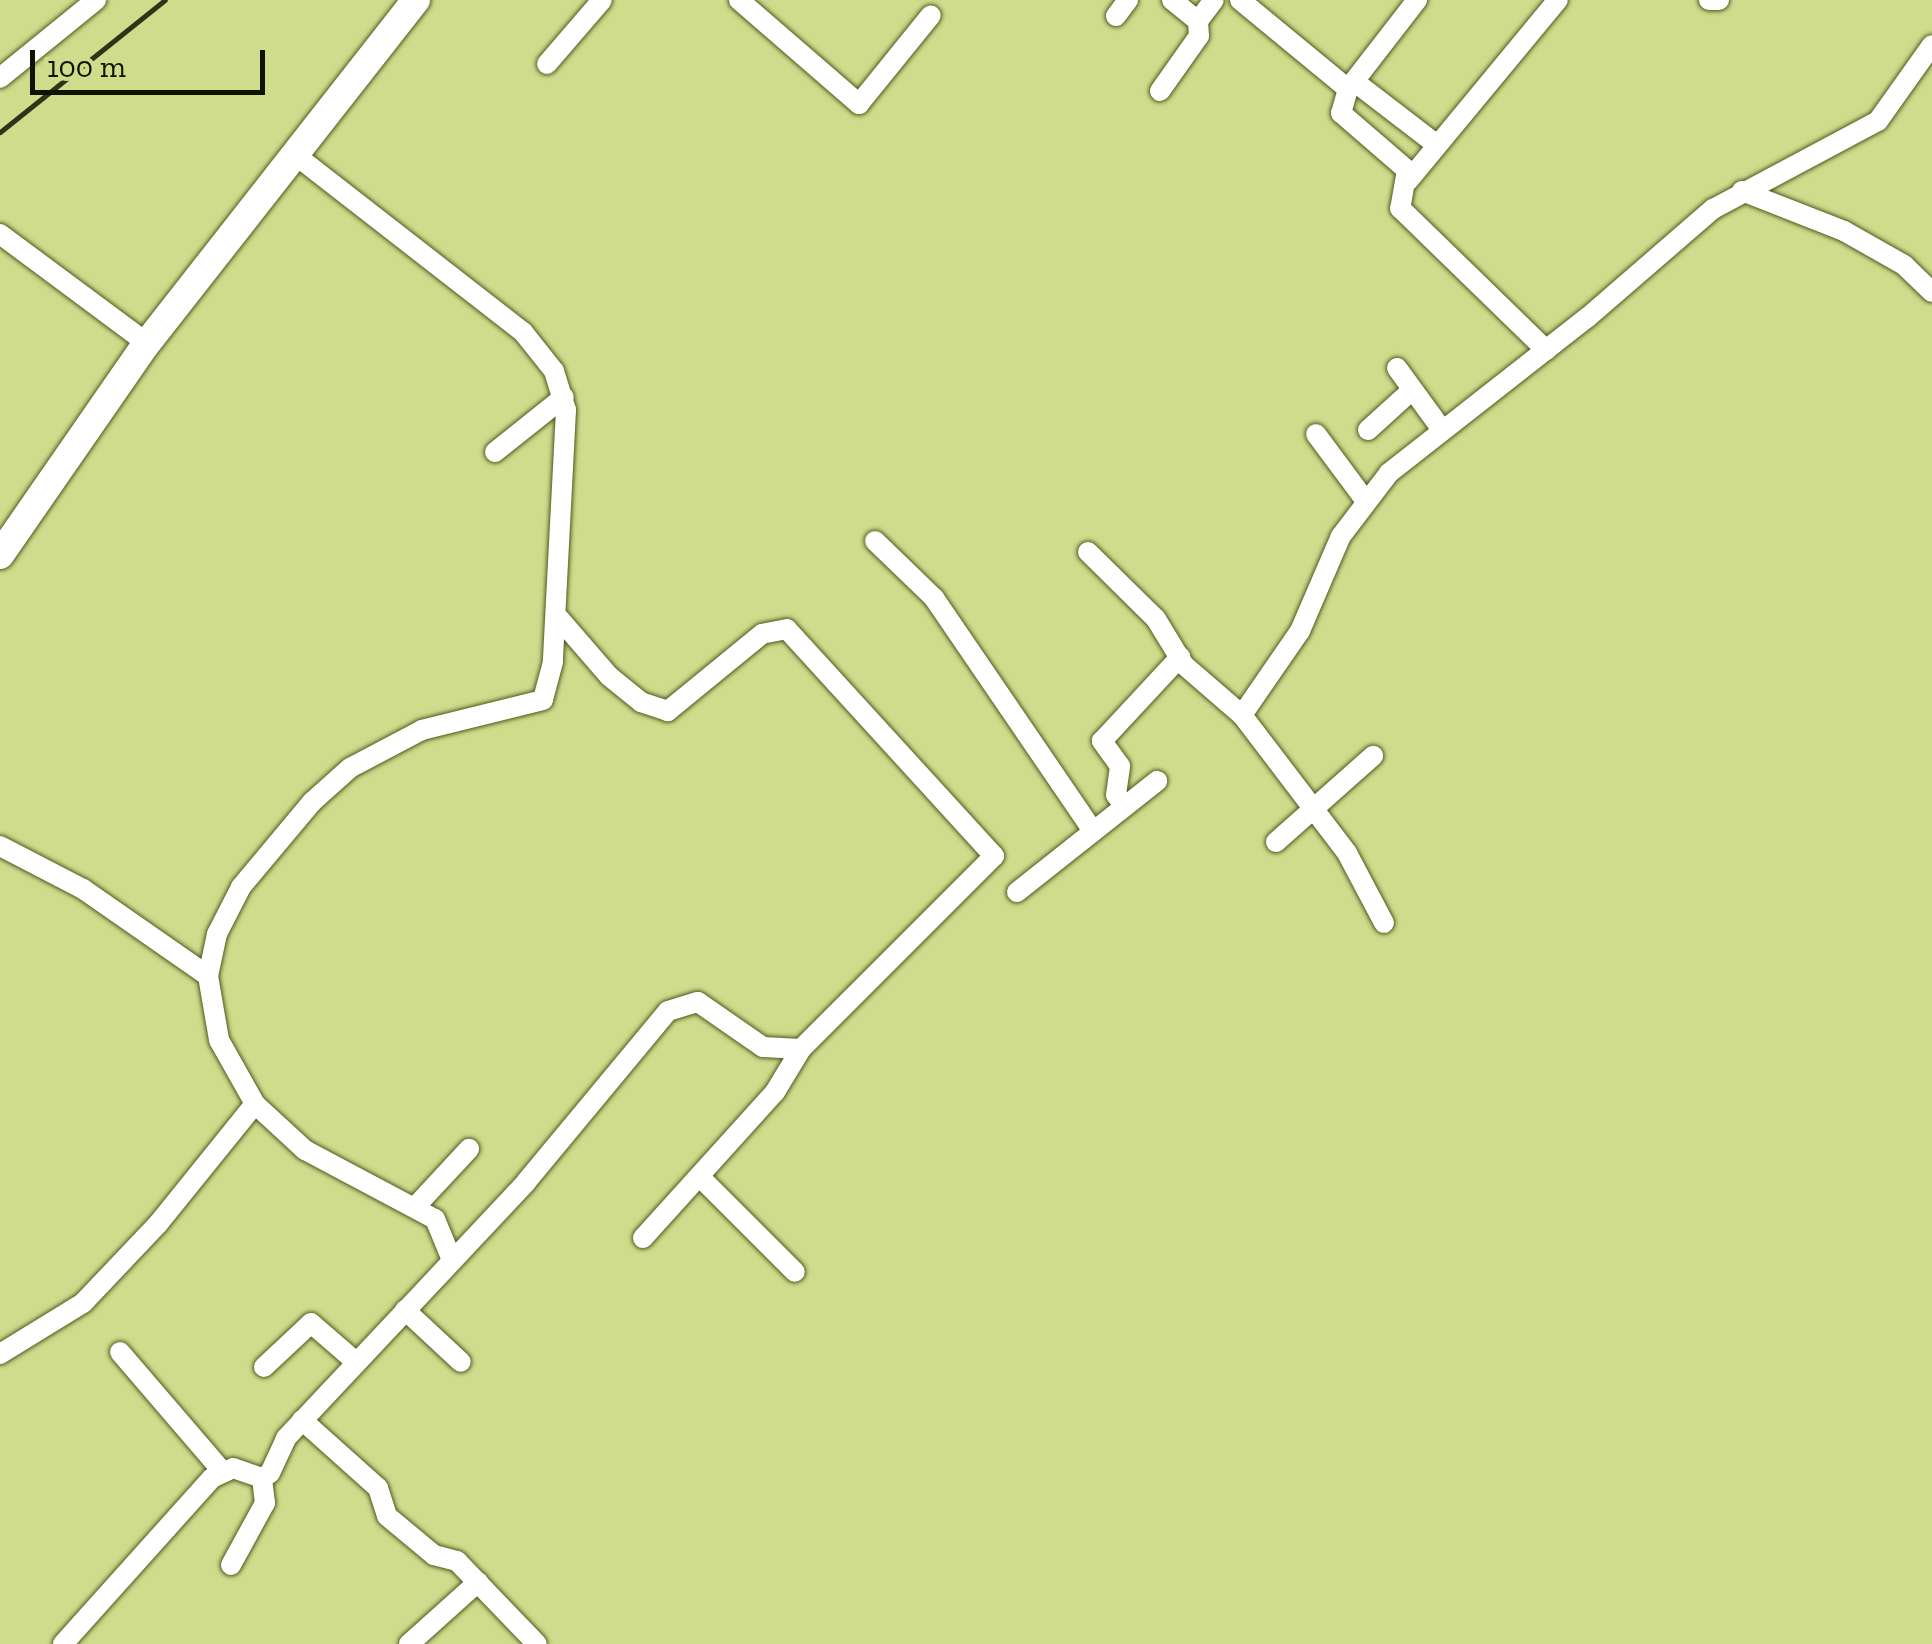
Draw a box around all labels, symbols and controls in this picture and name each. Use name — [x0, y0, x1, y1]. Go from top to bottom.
scale bar — [35, 30, 270, 92]
text: 100 m — [47, 49, 126, 85]

